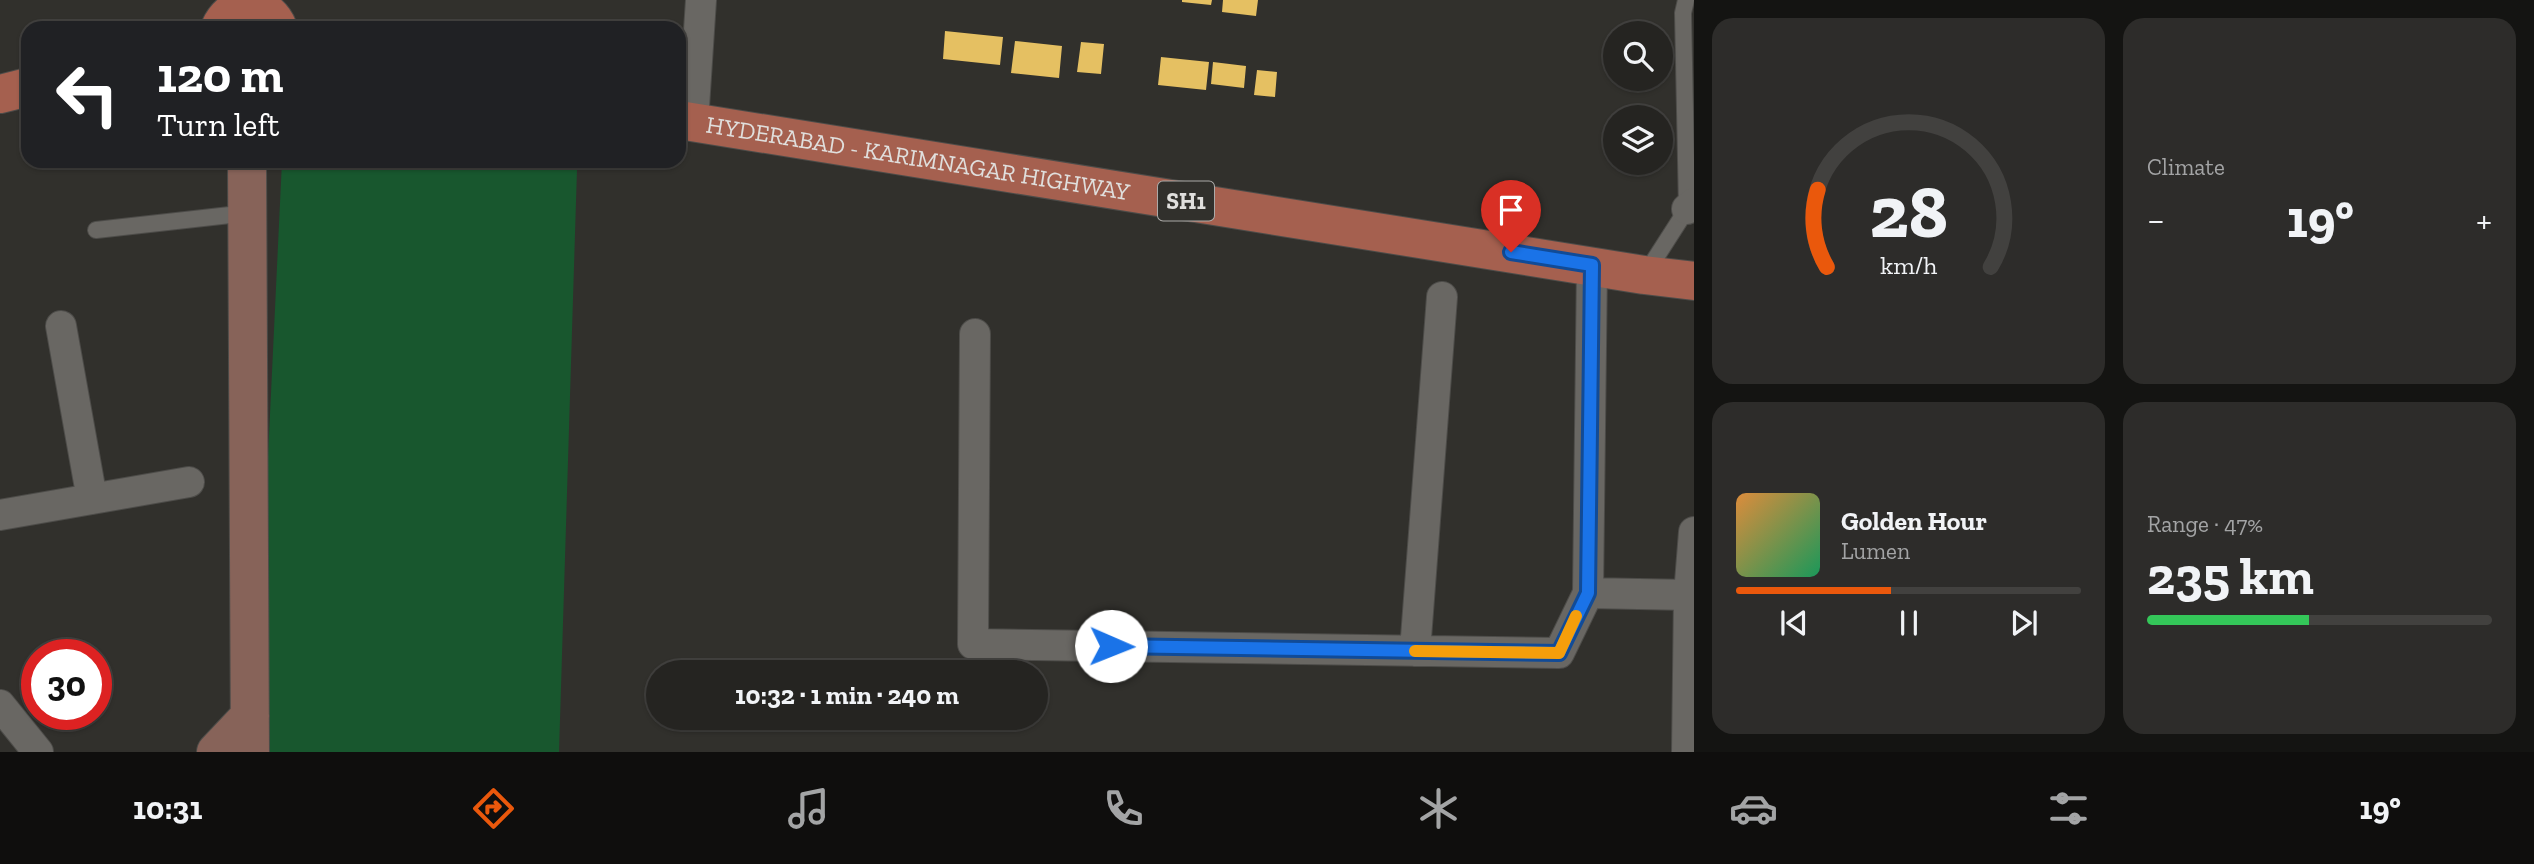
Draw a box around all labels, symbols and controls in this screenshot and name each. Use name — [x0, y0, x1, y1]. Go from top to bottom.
map controls — [1603, 21, 1673, 175]
button: search — [1603, 21, 1673, 91]
text: 120 m — [157, 46, 283, 105]
icon: left — [42, 49, 133, 140]
button: layers — [1603, 105, 1673, 175]
text: Turn left — [157, 106, 279, 144]
street label: HYDERABAD - KARIMNAGAR HIGHWAY — [704, 110, 1132, 206]
text: Climate — [2147, 153, 2225, 181]
text: 28 — [1869, 168, 1948, 256]
pin — [1481, 180, 1541, 252]
road number: SH1 — [1158, 182, 1214, 220]
text: 19° — [2287, 188, 2354, 250]
icon: arrive — [1492, 191, 1530, 229]
text: − — [2147, 197, 2165, 243]
text: + — [2476, 197, 2492, 243]
text: km/h — [1880, 250, 1937, 280]
text: Golden Hour — [1841, 505, 1987, 537]
text: Range · 47% — [2147, 510, 2263, 538]
text: Lumen — [1841, 537, 1910, 565]
text: 235 km — [2147, 545, 2314, 607]
icon: previous — [1775, 604, 1813, 642]
icon: pause — [1890, 604, 1928, 642]
icon: next — [2005, 604, 2043, 642]
position arrow — [1074, 609, 1148, 683]
speed limit sign: 30 — [21, 639, 112, 730]
text: 10:32 · 1 min · 240 m — [735, 679, 959, 711]
icon: directions — [469, 784, 518, 833]
icon: music — [784, 784, 833, 833]
icon: phone — [1099, 784, 1148, 833]
icon: climate — [1414, 784, 1463, 833]
icon: car — [1729, 784, 1778, 833]
icon: filters — [2044, 784, 2093, 833]
text: 10:31 — [133, 789, 202, 827]
text: 19° — [2360, 789, 2401, 827]

